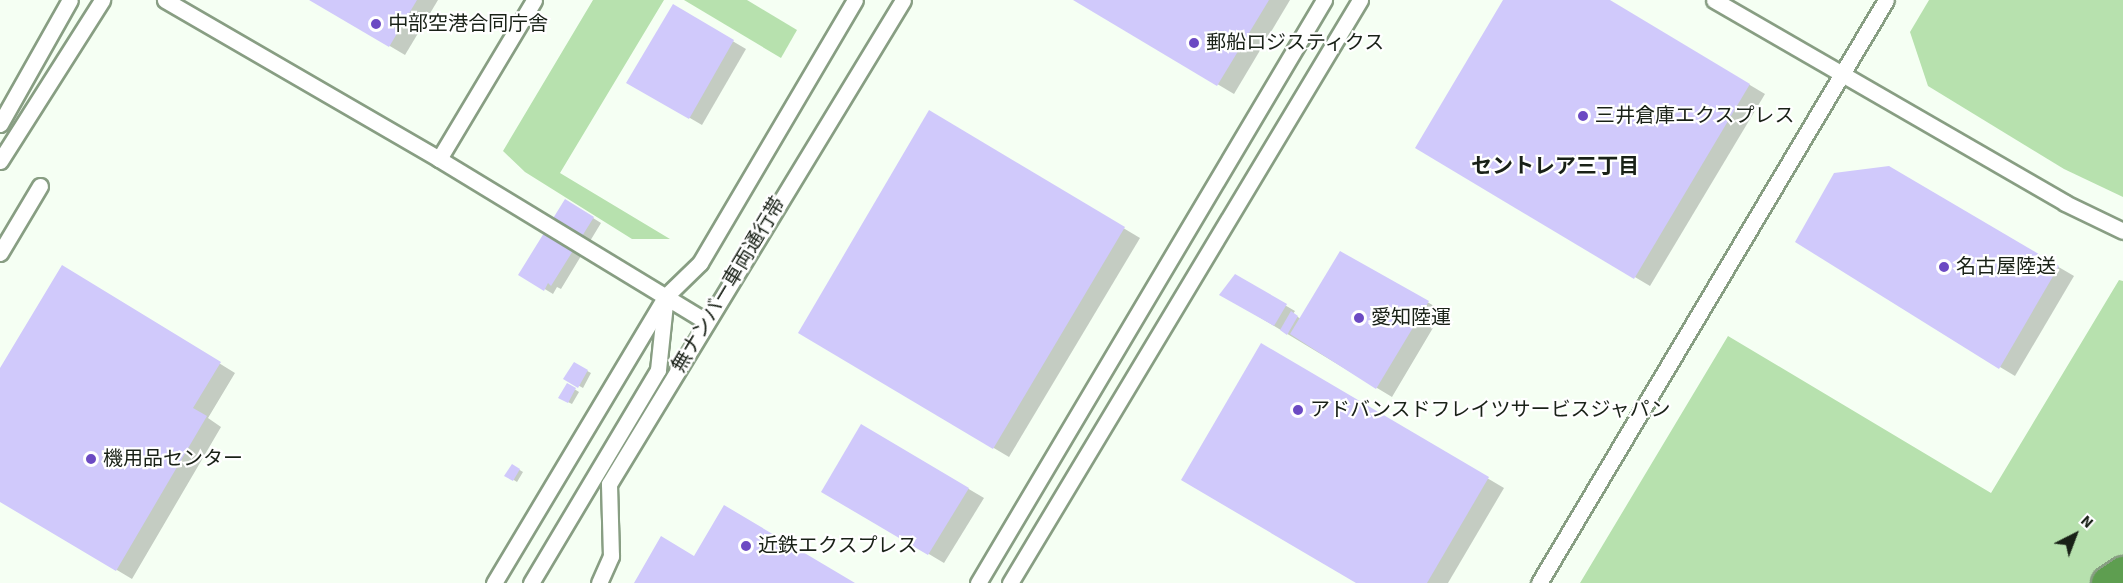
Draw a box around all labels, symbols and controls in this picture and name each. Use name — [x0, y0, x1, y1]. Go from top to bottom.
place label: 中部空港合同庁舎 — [388, 12, 548, 36]
marker: 中部空港合同庁舎 — [369, 17, 383, 31]
place label: 郵船ロジスティクス — [1206, 31, 1386, 55]
marker: 郵船ロジスティクス — [1187, 36, 1201, 50]
place label: 三井倉庫エクスプレス — [1595, 104, 1795, 128]
marker: 三井倉庫エクスプレス — [1576, 109, 1590, 123]
district label: セントレア三丁目 — [1471, 153, 1639, 179]
street label: 無ナンバー車両通行帯 — [667, 193, 791, 377]
place label: 名古屋陸送 — [1956, 255, 2056, 279]
marker: 名古屋陸送 — [1937, 260, 1951, 274]
place label: 愛知陸運 — [1371, 306, 1451, 330]
marker: 愛知陸運 — [1352, 311, 1366, 325]
place label: アドバンスドフレイツサービスジャパン — [1310, 398, 1670, 422]
marker: アドバンスドフレイツサービスジャパン — [1291, 403, 1305, 417]
place label: 機用品センター — [103, 447, 243, 471]
marker: 機用品センター — [84, 452, 98, 466]
north arrow — [2045, 505, 2105, 565]
text: N — [2076, 510, 2098, 533]
place label: 近鉄エクスプレス — [758, 534, 918, 558]
marker: 近鉄エクスプレス — [739, 539, 753, 553]

